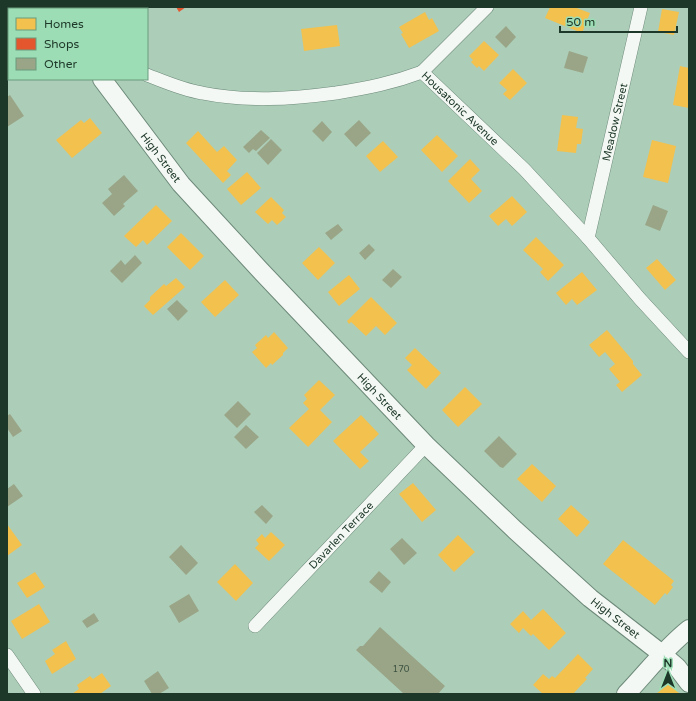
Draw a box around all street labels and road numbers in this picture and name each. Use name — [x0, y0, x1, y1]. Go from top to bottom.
street label: Housatonic Avenue — [419, 69, 501, 148]
street label: Meadow Street — [600, 82, 630, 162]
street label: High Street — [138, 130, 183, 185]
street label: High Street — [354, 371, 404, 422]
street label: Davarlen Terrace — [306, 499, 376, 572]
street label: High Street — [588, 595, 642, 641]

